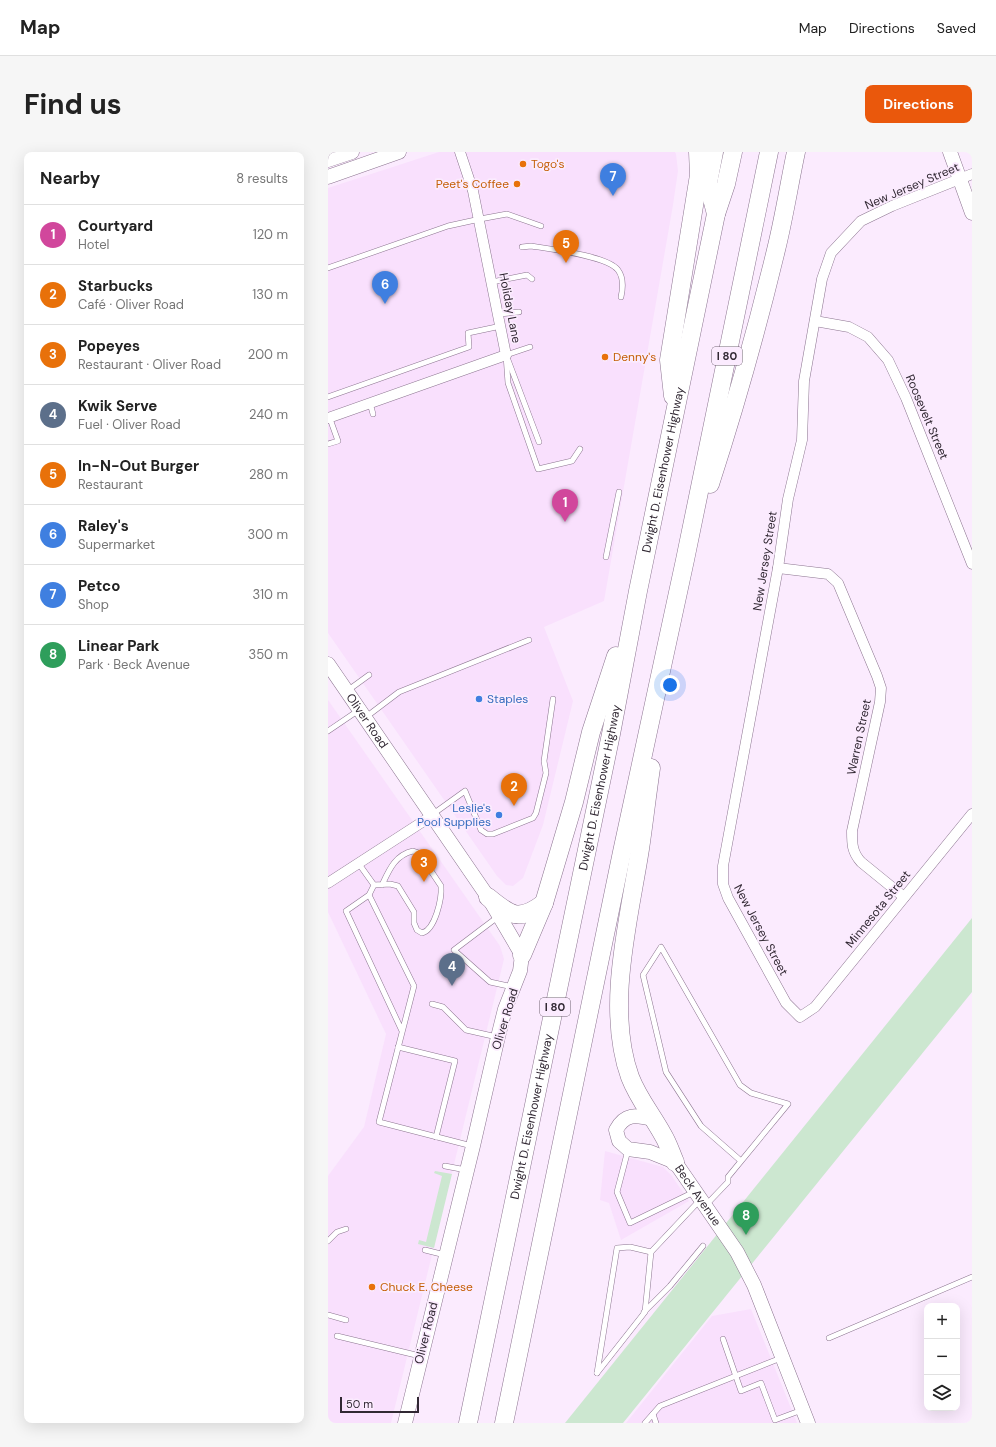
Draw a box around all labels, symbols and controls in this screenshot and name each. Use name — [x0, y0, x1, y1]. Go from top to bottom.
text: Map — [20, 15, 60, 40]
text: Map — [799, 19, 827, 37]
text: Directions — [849, 19, 915, 37]
text: Saved — [937, 19, 976, 37]
button: Directions — [865, 85, 972, 123]
text: Find us — [24, 86, 122, 123]
place label: Togo's — [531, 156, 565, 172]
marker: Togo's — [518, 159, 528, 169]
street label: New Jersey Street — [862, 159, 962, 213]
pin: 7 — [600, 163, 626, 196]
text: Nearby — [40, 167, 100, 189]
text: 8 results — [236, 170, 288, 187]
place label: Peet's Coffee — [436, 176, 509, 192]
marker: Peet's Coffee — [512, 179, 522, 189]
text: Courtyard — [78, 216, 153, 236]
text: 1 — [51, 226, 55, 243]
text: 120 m — [253, 226, 288, 243]
pin: 5 — [553, 230, 579, 263]
text: Hotel — [78, 236, 110, 253]
pin: 6 — [372, 271, 398, 304]
street label: Holiday Lane — [495, 272, 525, 345]
text: Starbucks — [78, 276, 153, 296]
text: 2 — [49, 286, 57, 303]
text: 130 m — [252, 286, 288, 303]
text: Café · Oliver Road — [78, 296, 184, 313]
text: Popeyes — [78, 336, 140, 356]
text: 3 — [49, 346, 57, 363]
text: 200 m — [248, 346, 288, 363]
road number: I 80 — [712, 347, 742, 365]
place label: Denny's — [613, 349, 656, 365]
marker: Denny's — [600, 352, 610, 362]
text: Restaurant · Oliver Road — [78, 356, 221, 373]
street label: Roosevelt Street — [902, 372, 952, 462]
street label: Dwight D. Eisenhower Highway — [638, 385, 688, 554]
text: Kwik Serve — [78, 396, 157, 416]
text: 4 — [49, 406, 57, 423]
text: 240 m — [249, 406, 288, 423]
text: Fuel · Oliver Road — [78, 416, 181, 433]
text: In-N-Out Burger — [78, 456, 199, 476]
text: 5 — [49, 466, 57, 483]
text: 280 m — [249, 466, 288, 483]
text: Restaurant — [78, 476, 143, 493]
pin: 1 — [552, 489, 578, 522]
street label: New Jersey Street — [749, 510, 781, 612]
text: Raley's — [78, 516, 129, 536]
text: 6 — [49, 526, 57, 543]
text: 300 m — [247, 526, 288, 543]
text: Supermarket — [78, 536, 155, 553]
text: Petco — [78, 576, 120, 596]
text: 7 — [50, 586, 56, 603]
text: 310 m — [253, 586, 288, 603]
text: Shop — [78, 596, 109, 613]
text: Linear Park — [78, 636, 160, 656]
text: 8 — [49, 646, 57, 663]
text: 350 m — [248, 646, 288, 663]
text: Park · Beck Avenue — [78, 656, 190, 673]
your location — [660, 675, 680, 695]
street label: Oliver Road — [343, 690, 392, 752]
place label: Staples — [487, 691, 528, 707]
marker: Staples — [474, 694, 484, 704]
street label: Warren Street — [843, 697, 875, 776]
street label: Dwight D. Eisenhower Highway — [575, 703, 624, 872]
pin: 2 — [501, 773, 527, 806]
place label: Leslie's Pool Supplies — [417, 800, 491, 830]
marker: Leslie's Pool Supplies — [494, 810, 504, 820]
pin: 3 — [411, 849, 437, 882]
street label: Minnesota Street — [842, 867, 914, 951]
street label: New Jersey Street — [730, 882, 792, 979]
pin: 4 — [439, 953, 465, 986]
street label: Oliver Road — [488, 986, 522, 1052]
road number: I 80 — [540, 998, 570, 1016]
street label: Dwight D. Eisenhower Highway — [507, 1032, 557, 1201]
street label: Beck Avenue — [671, 1162, 725, 1229]
pin: 8 — [733, 1202, 759, 1235]
place label: Chuck E. Cheese — [380, 1279, 473, 1295]
marker: Chuck E. Cheese — [367, 1282, 377, 1292]
street label: Oliver Road — [411, 1300, 441, 1366]
map controls — [924, 1303, 960, 1411]
button: + — [924, 1303, 960, 1339]
button: − — [924, 1339, 960, 1375]
button: layers — [924, 1375, 960, 1411]
scale bar — [340, 1395, 419, 1414]
text: 50 m — [346, 1397, 373, 1411]

